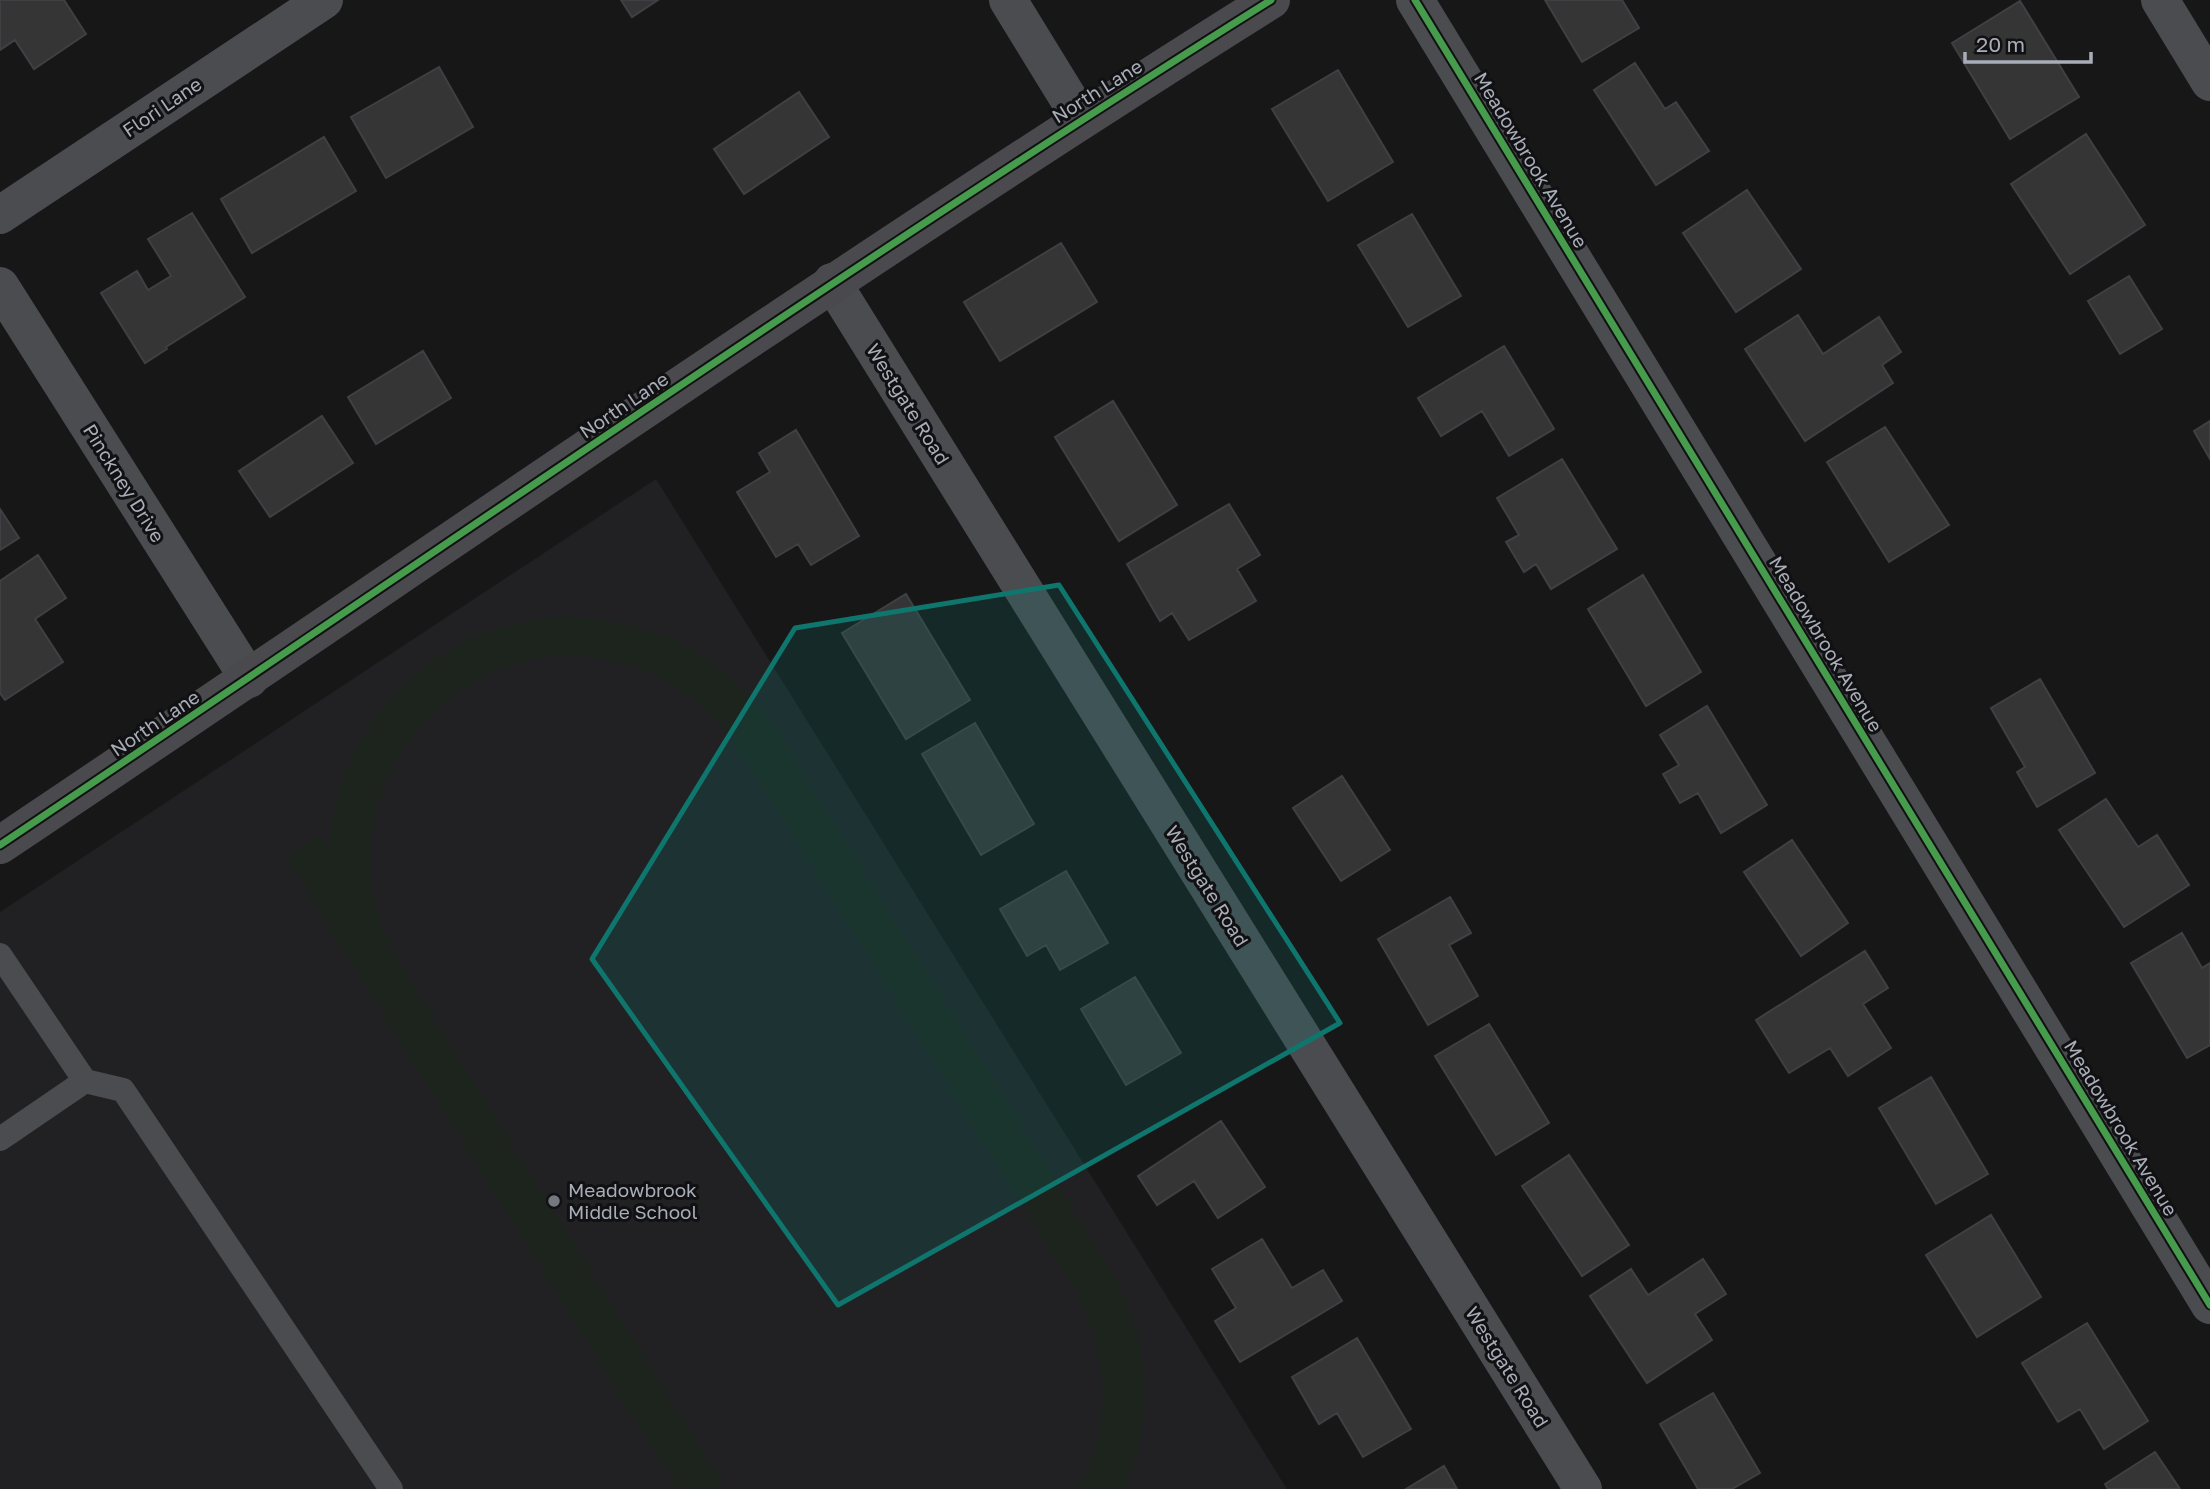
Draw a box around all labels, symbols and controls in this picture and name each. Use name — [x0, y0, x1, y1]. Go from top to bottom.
scale bar — [1965, 21, 2091, 65]
text: 20 m — [1976, 31, 2025, 57]
street label: North Lane — [1047, 54, 1146, 127]
street label: Meadowbrook Avenue — [1470, 68, 1593, 252]
street label: Flori Lane — [118, 72, 206, 141]
street label: Westgate Road — [862, 339, 955, 468]
street label: North Lane — [575, 366, 672, 443]
street label: Pinckney Drive — [79, 419, 170, 546]
street label: Meadowbrook Avenue — [1765, 552, 1888, 736]
street label: North Lane — [106, 684, 203, 761]
street label: Westgate Road — [1161, 821, 1254, 950]
street label: Meadowbrook Avenue — [2060, 1036, 2183, 1220]
place label: Meadowbrook Middle School — [568, 1178, 698, 1223]
marker: Meadowbrook Middle School — [546, 1193, 562, 1209]
street label: Westgate Road — [1461, 1302, 1554, 1431]

